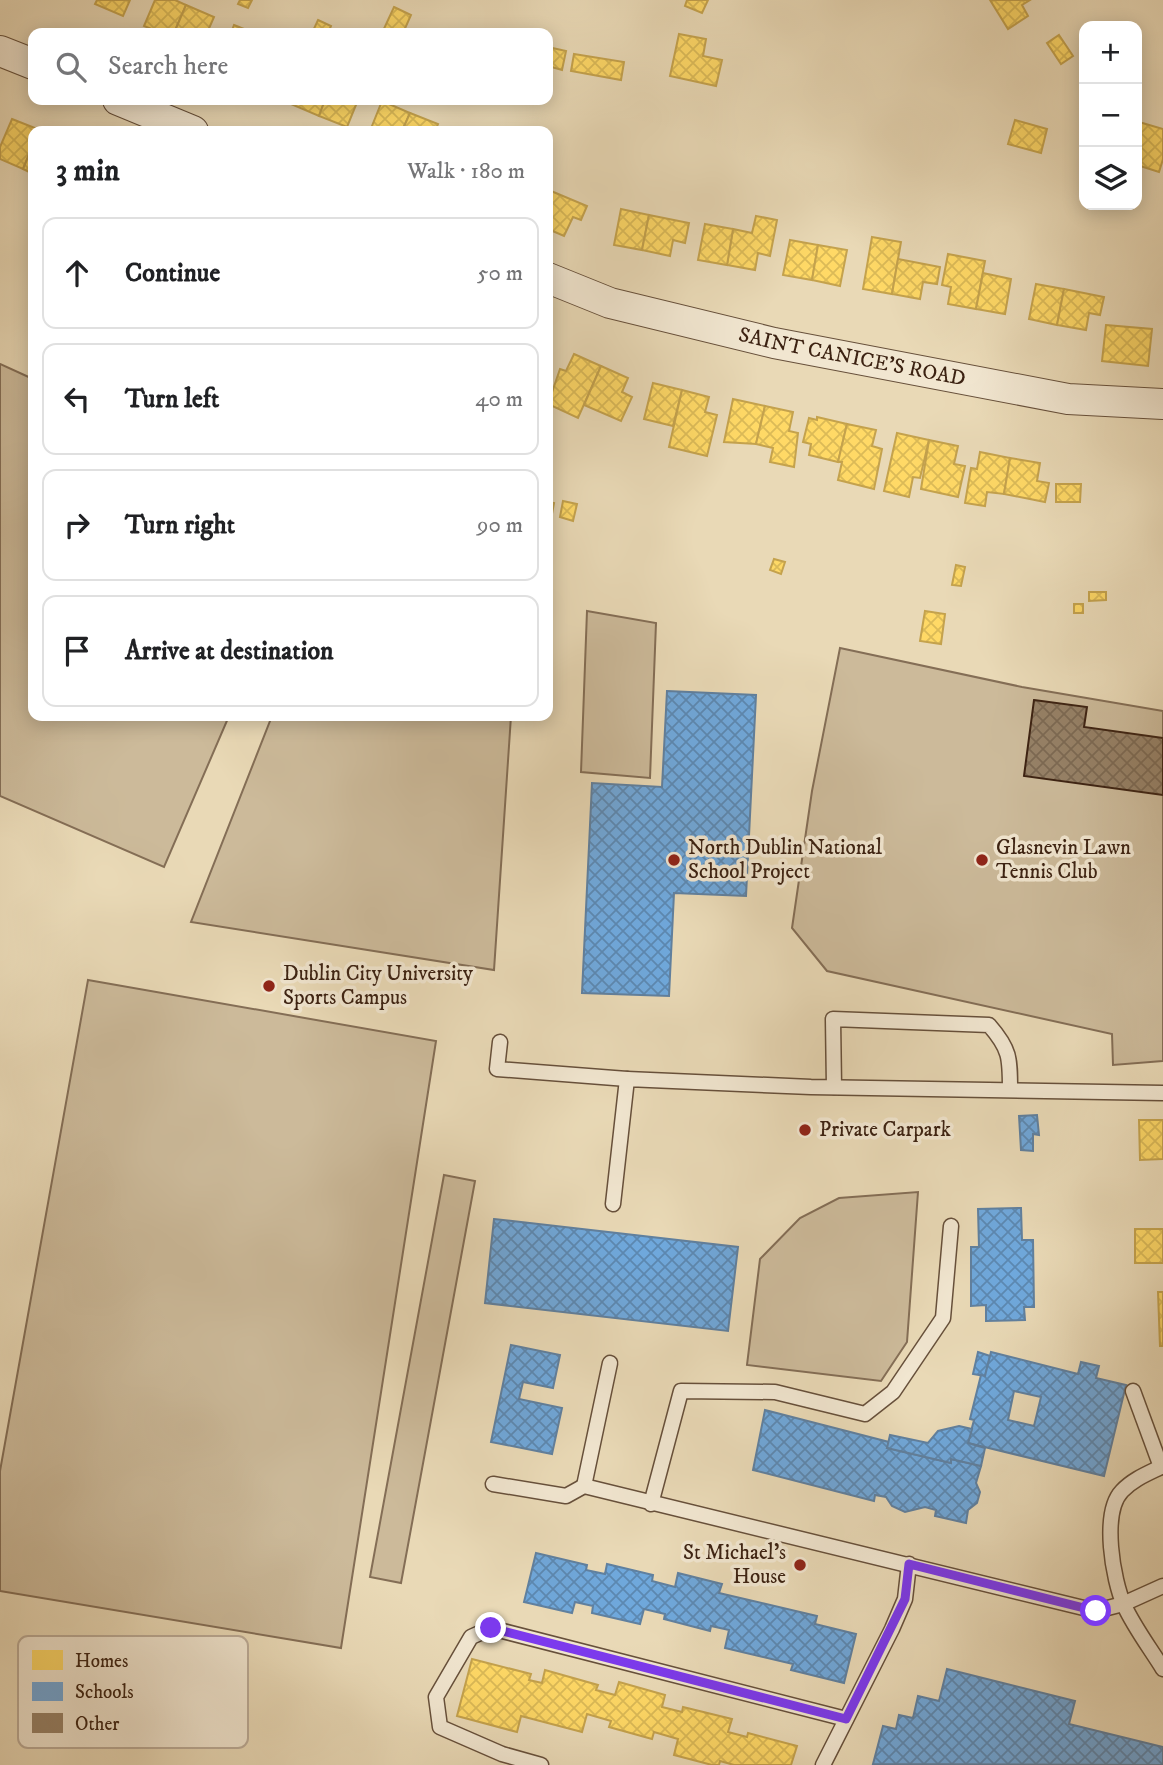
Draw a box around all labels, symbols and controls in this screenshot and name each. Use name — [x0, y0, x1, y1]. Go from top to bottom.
map controls — [1079, 21, 1142, 210]
button: + — [1079, 21, 1142, 84]
search box — [28, 28, 553, 105]
icon: search — [52, 48, 90, 86]
text: Search here — [108, 50, 228, 83]
button: − — [1079, 84, 1142, 147]
button: layers — [1079, 147, 1142, 210]
text: 3 min — [56, 153, 120, 190]
text: Walk · 180 m — [407, 157, 525, 186]
icon: ahead — [58, 254, 96, 292]
text: Continue — [125, 257, 220, 290]
text: 50 m — [477, 259, 523, 288]
street label: SAINT CANICE'S ROAD — [736, 322, 968, 392]
icon: left — [58, 380, 96, 418]
text: Turn left — [125, 383, 219, 416]
text: 40 m — [475, 385, 523, 414]
icon: right — [58, 506, 96, 544]
text: Turn right — [125, 509, 235, 542]
text: 90 m — [477, 511, 523, 540]
icon: arrive — [58, 632, 96, 670]
text: Arrive at destination — [125, 635, 334, 668]
place label: North Dublin National School Project — [688, 835, 883, 885]
place label: Glasnevin Lawn Tennis Club — [996, 835, 1131, 885]
marker: North Dublin National School Project — [666, 852, 682, 868]
marker: Glasnevin Lawn Tennis Club — [974, 852, 990, 868]
place label: Dublin City University Sports Campus — [283, 961, 474, 1011]
marker: Dublin City University Sports Campus — [261, 978, 277, 994]
place label: Private Carpark — [819, 1117, 951, 1143]
marker: Private Carpark — [797, 1122, 813, 1138]
place label: St Michael's House — [683, 1540, 786, 1590]
marker: St Michael's House — [792, 1557, 808, 1573]
route start — [1080, 1595, 1111, 1626]
route end — [475, 1612, 506, 1643]
legend — [18, 1636, 248, 1748]
text: Homes — [75, 1650, 128, 1673]
text: Schools — [75, 1681, 134, 1704]
text: Other — [75, 1713, 119, 1736]

